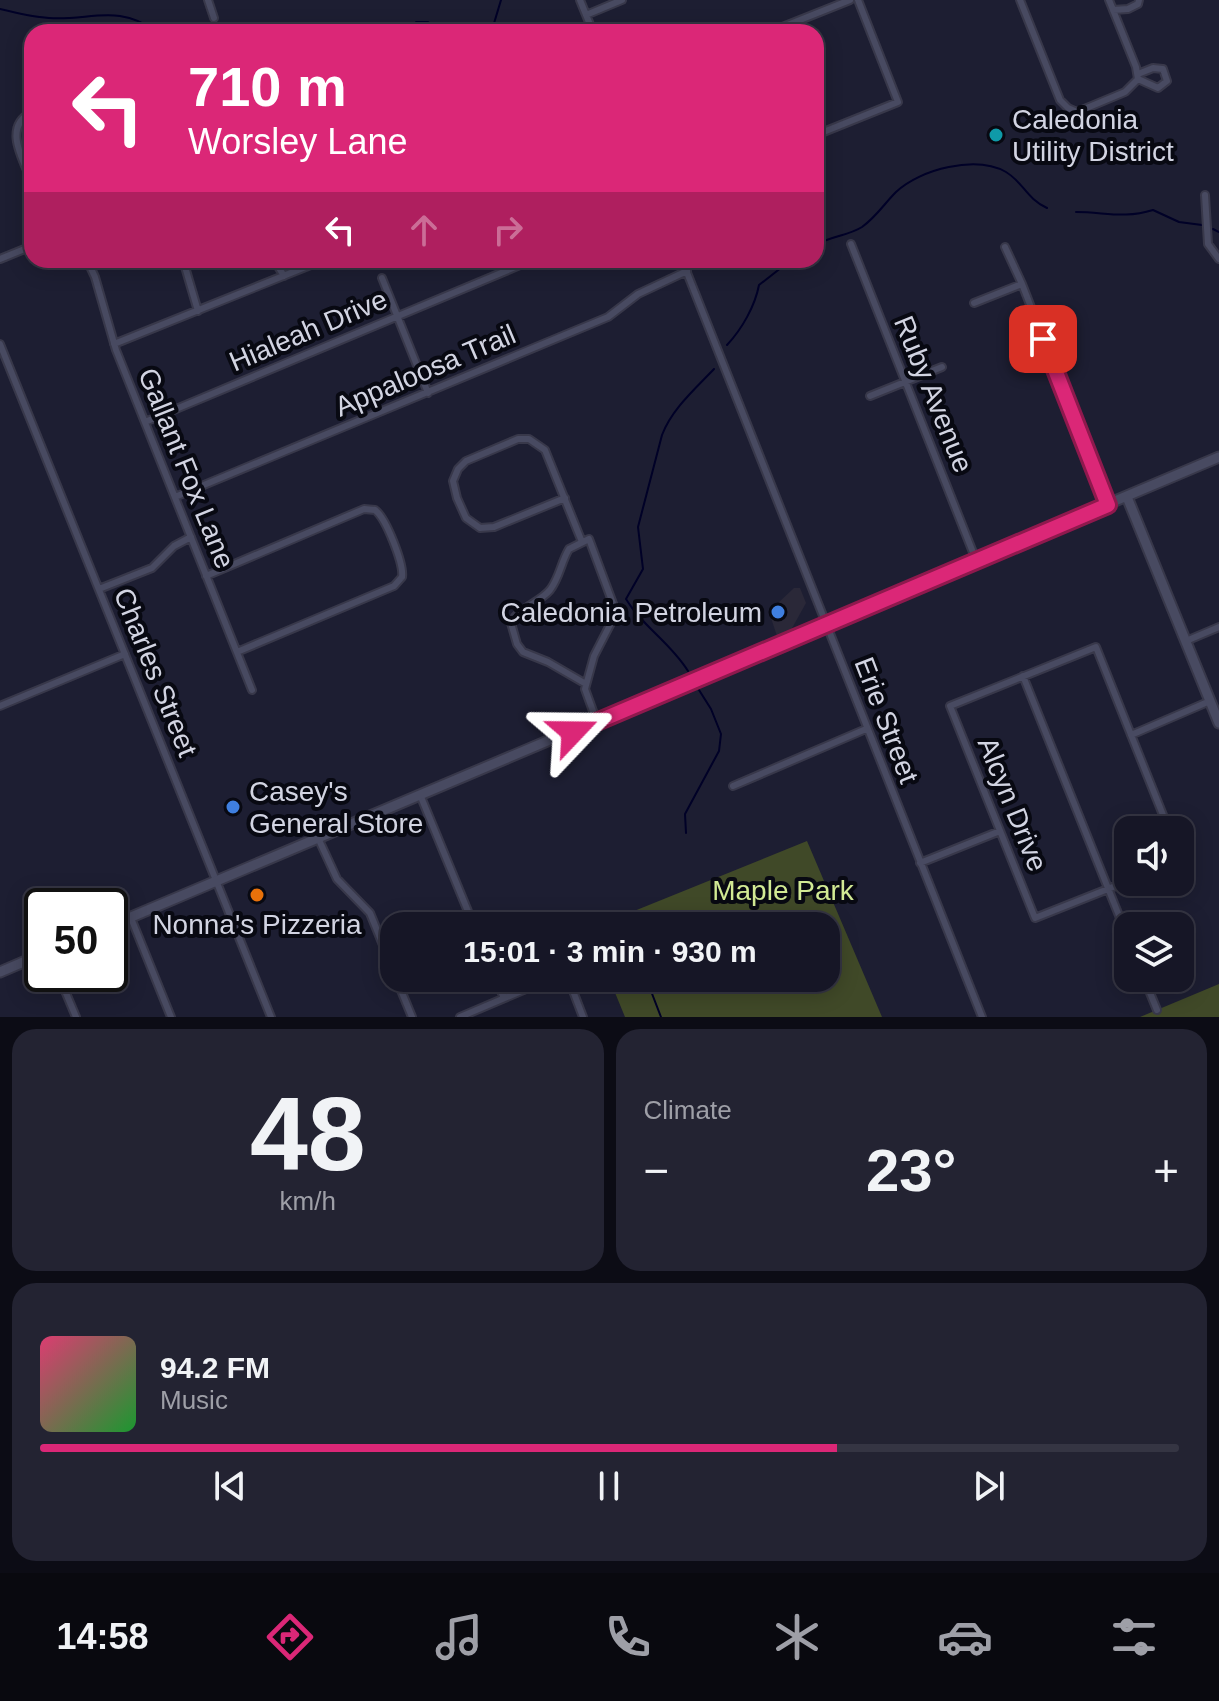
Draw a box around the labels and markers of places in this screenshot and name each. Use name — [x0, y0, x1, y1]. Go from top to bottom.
place label: Caledonia Utility District — [1012, 104, 1174, 167]
marker: Caledonia Utility District — [987, 126, 1005, 144]
pin — [1009, 305, 1077, 373]
place label: Caledonia Petroleum — [501, 597, 762, 628]
marker: Caledonia Petroleum — [769, 603, 787, 621]
place label: Casey's General Store — [249, 776, 423, 839]
marker: Casey's General Store — [224, 798, 242, 816]
marker: Nonna's Pizzeria — [248, 886, 266, 904]
place label: Nonna's Pizzeria — [152, 909, 362, 940]

